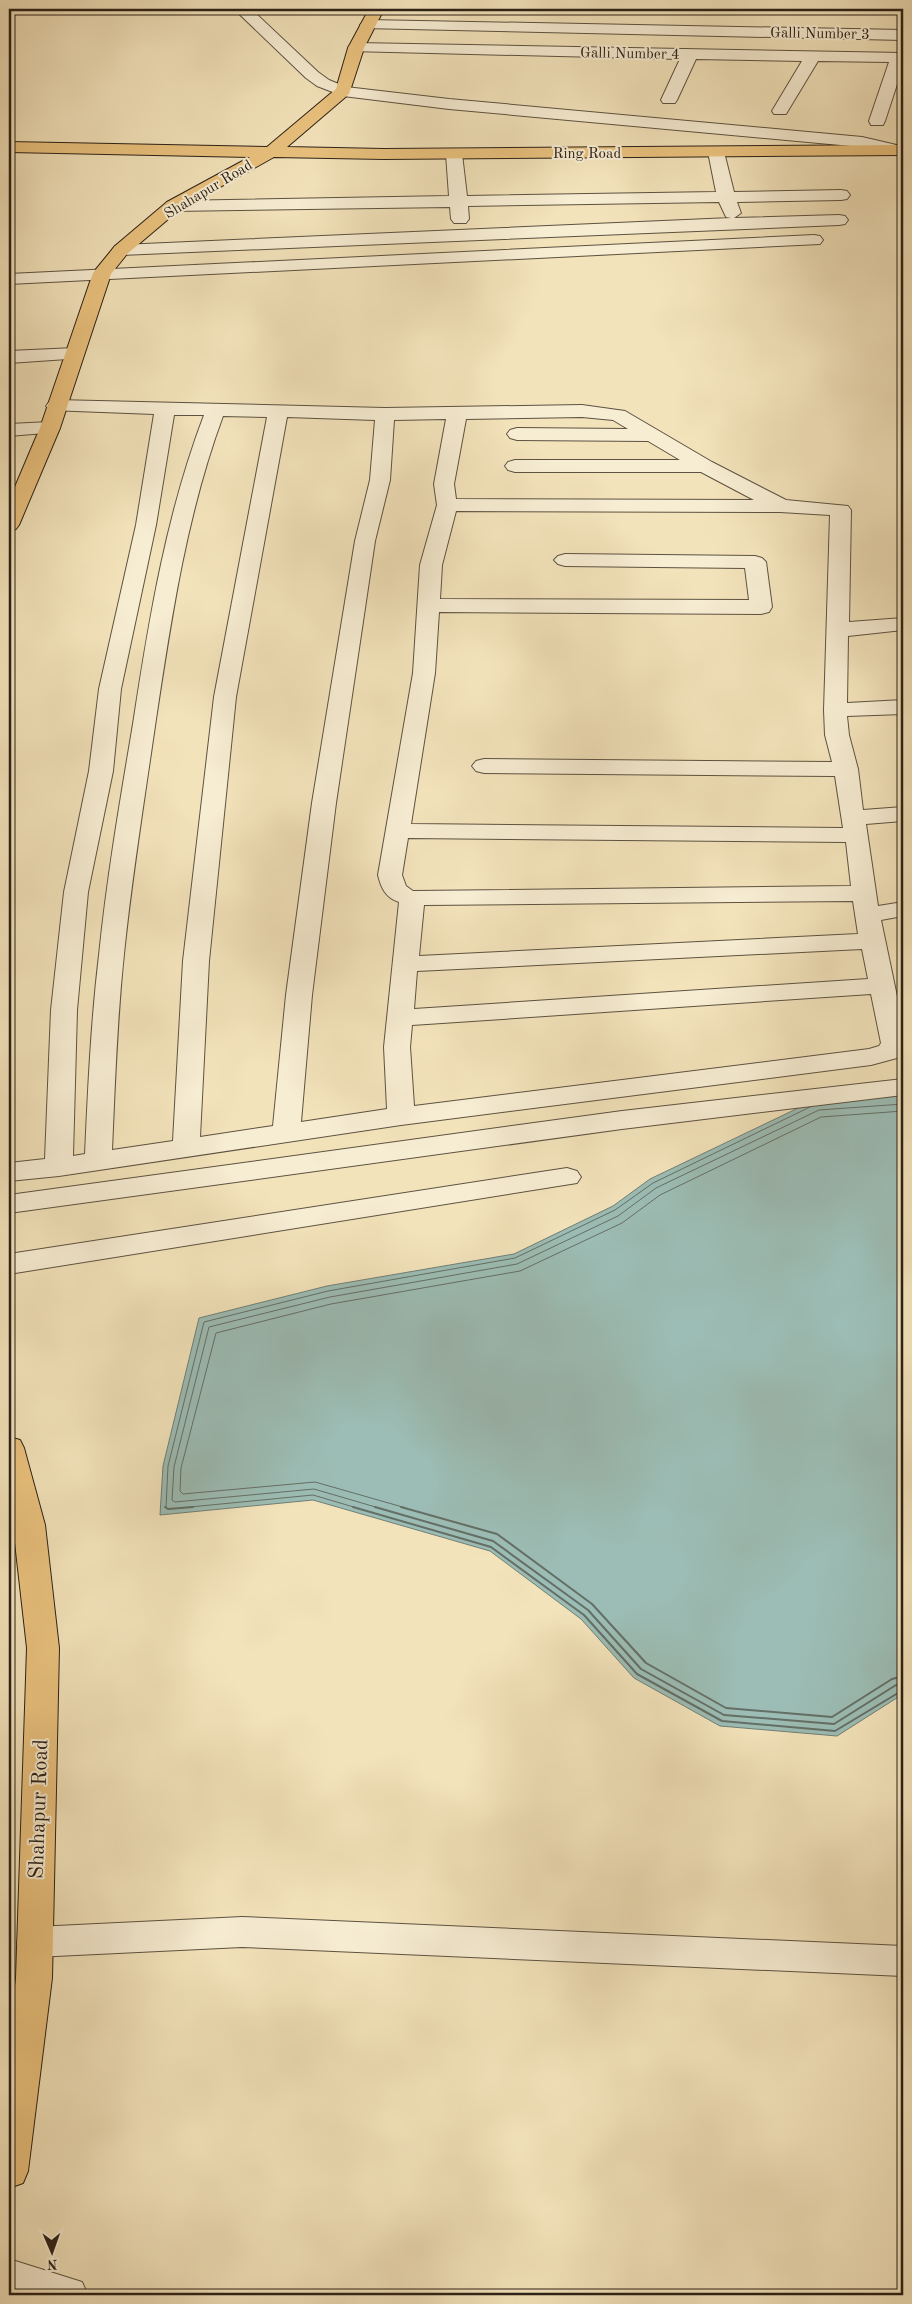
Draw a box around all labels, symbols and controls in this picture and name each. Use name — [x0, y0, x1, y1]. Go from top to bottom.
street label: Galli Number 3 — [770, 26, 870, 43]
street label: Galli Number 4 — [580, 46, 680, 63]
street label: Ring Road — [553, 147, 621, 162]
street label: Shahapur Road — [162, 158, 256, 222]
street label: Shahapur Road — [27, 1739, 52, 1879]
north arrow — [28, 2226, 78, 2276]
text: N — [47, 2257, 58, 2271]

